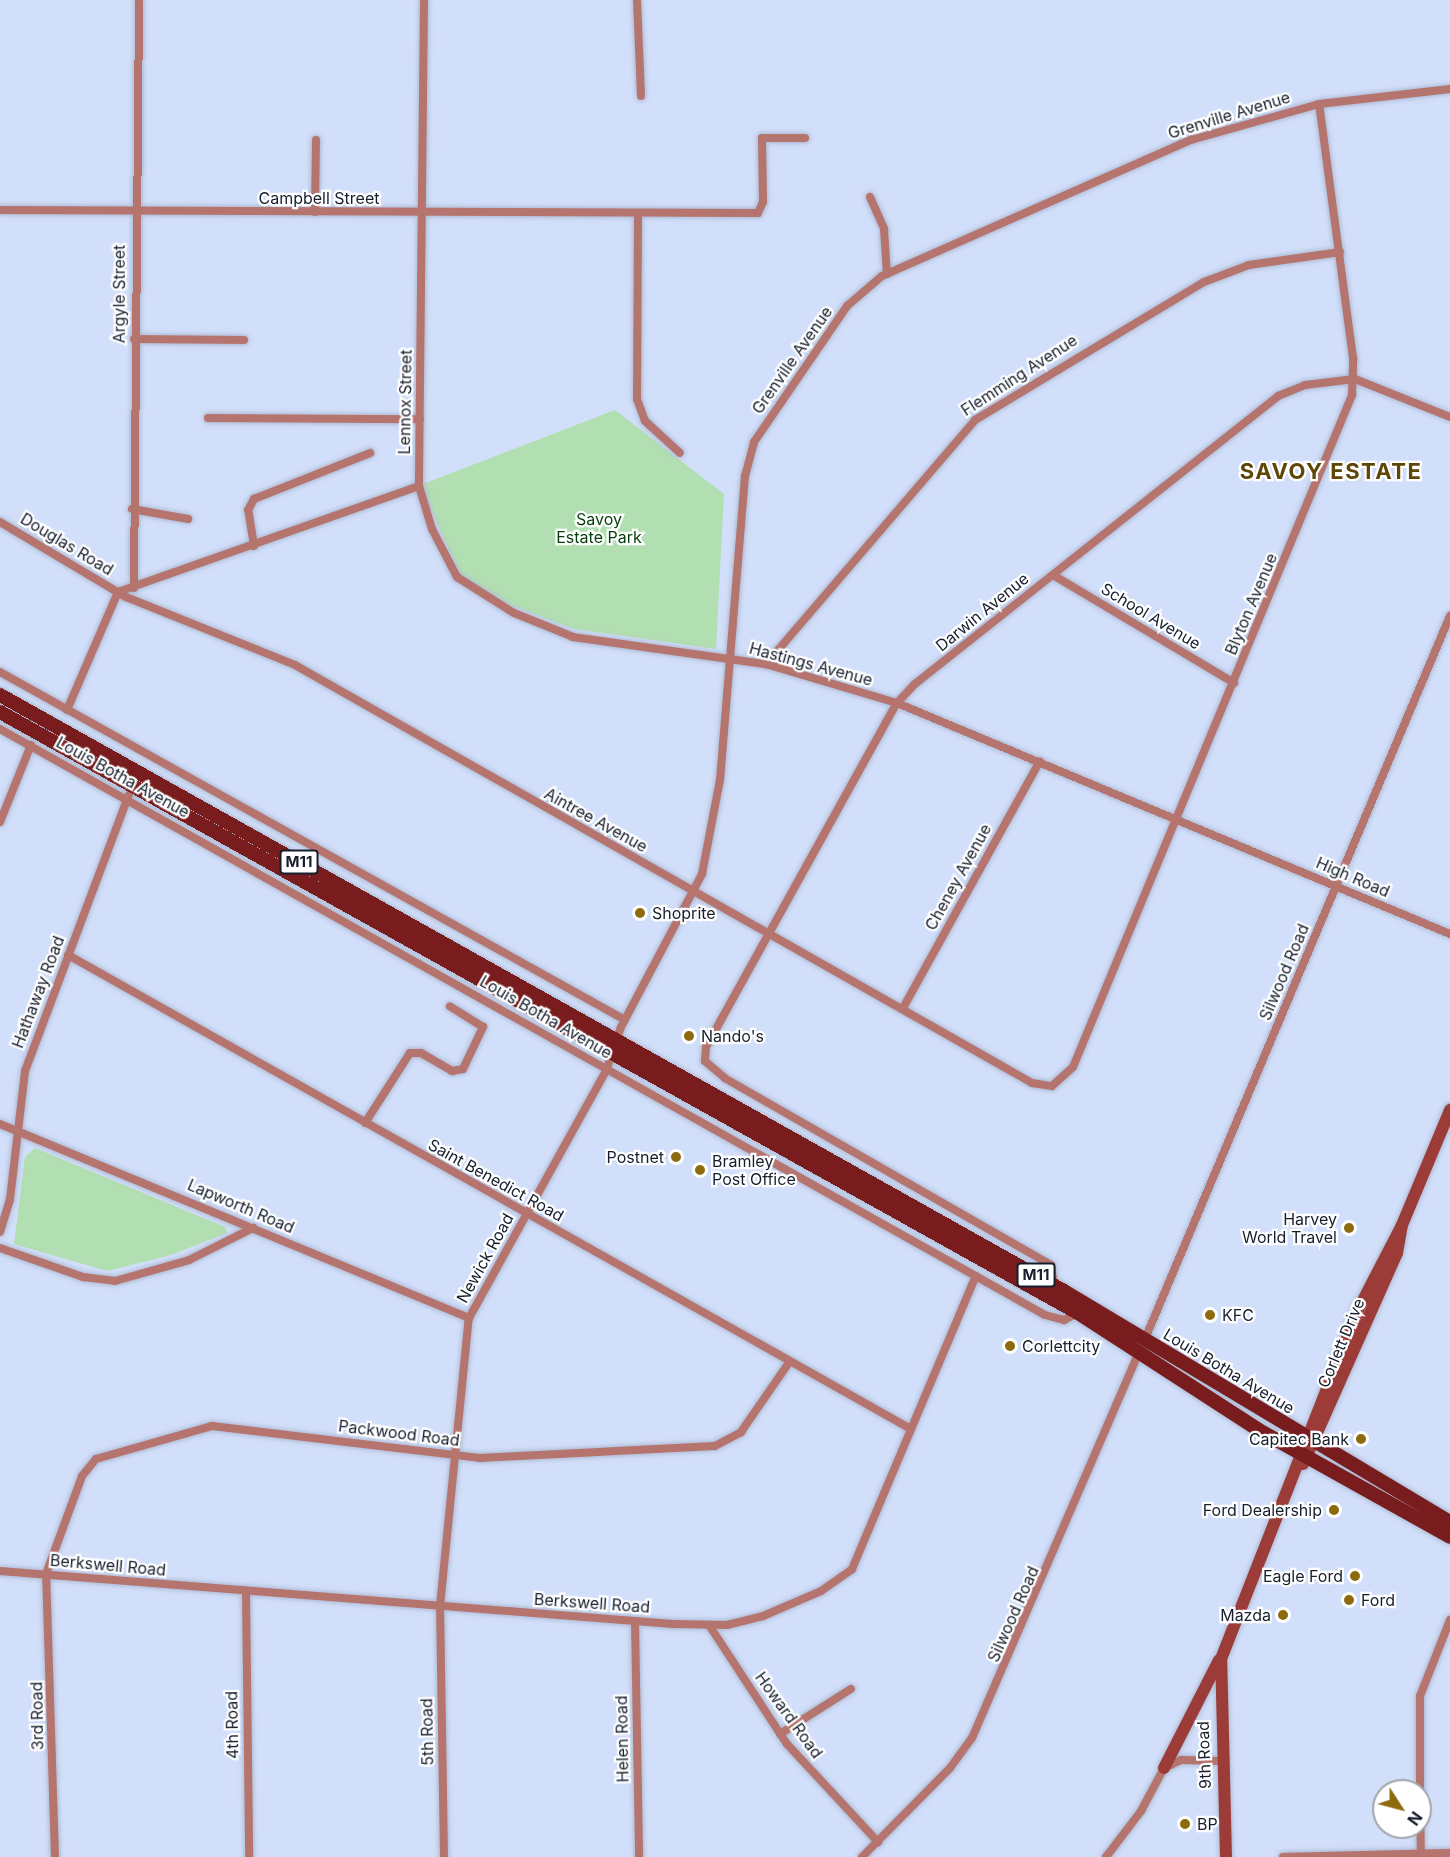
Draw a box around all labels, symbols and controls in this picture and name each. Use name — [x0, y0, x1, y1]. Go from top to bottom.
street label: Grenville Avenue — [1166, 87, 1292, 143]
street label: Campbell Street — [258, 188, 380, 208]
street label: Argyle Street — [109, 245, 129, 343]
street label: Grenville Avenue — [748, 303, 836, 417]
street label: Flemming Avenue — [957, 330, 1081, 420]
street label: Lennox Street — [394, 349, 416, 455]
district label: SAVOY ESTATE — [1240, 459, 1422, 485]
street label: Douglas Road — [17, 509, 117, 579]
park label: Savoy Estate Park — [556, 509, 642, 547]
street label: Blyton Avenue — [1221, 550, 1281, 658]
street label: Darwin Avenue — [932, 569, 1032, 655]
street label: School Avenue — [1098, 579, 1204, 653]
street label: Hastings Avenue — [747, 638, 875, 690]
street label: Louis Botha Avenue — [53, 732, 193, 822]
street label: Aintree Avenue — [541, 784, 651, 856]
street label: Cheney Avenue — [921, 820, 995, 934]
road number: M11 — [280, 850, 318, 874]
street label: High Road — [1313, 853, 1393, 901]
place label: Shoprite — [652, 903, 716, 923]
marker: Shoprite — [633, 906, 647, 920]
street label: Silwood Road — [1255, 921, 1313, 1023]
street label: Hathaway Road — [8, 933, 68, 1051]
street label: Louis Botha Avenue — [477, 971, 615, 1063]
place label: Nando's — [701, 1026, 764, 1046]
marker: Nando's — [682, 1029, 696, 1043]
street label: Saint Benedict Road — [425, 1135, 567, 1225]
place label: Postnet — [607, 1147, 664, 1167]
marker: Postnet — [669, 1150, 683, 1164]
place label: Bramley Post Office — [712, 1151, 796, 1189]
marker: Bramley Post Office — [693, 1163, 707, 1177]
street label: Lapworth Road — [185, 1175, 297, 1237]
place label: Harvey World Travel — [1242, 1209, 1337, 1247]
street label: Newick Road — [453, 1210, 517, 1306]
marker: Harvey World Travel — [1342, 1221, 1356, 1235]
road number: M11 — [1016, 1263, 1056, 1287]
street label: Corlett Drive — [1314, 1296, 1368, 1390]
place label: KFC — [1222, 1305, 1254, 1325]
marker: KFC — [1203, 1308, 1217, 1322]
street label: Louis Botha Avenue — [1160, 1324, 1298, 1418]
place label: Corlettcity — [1022, 1336, 1100, 1356]
marker: Corlettcity — [1003, 1339, 1017, 1353]
street label: Packwood Road — [337, 1416, 461, 1450]
place label: Capitec Bank — [1249, 1429, 1349, 1449]
marker: Capitec Bank — [1354, 1432, 1368, 1446]
place label: Ford Dealership — [1203, 1500, 1322, 1520]
marker: Ford Dealership — [1327, 1503, 1341, 1517]
street label: Berkswell Road — [49, 1550, 167, 1580]
street label: Silwood Road — [983, 1563, 1043, 1665]
place label: Eagle Ford — [1263, 1566, 1343, 1586]
marker: Eagle Ford — [1348, 1569, 1362, 1583]
street label: Berkswell Road — [533, 1589, 651, 1617]
place label: Ford — [1361, 1590, 1395, 1610]
marker: Ford — [1342, 1593, 1356, 1607]
place label: Mazda — [1220, 1605, 1271, 1625]
marker: Mazda — [1276, 1608, 1290, 1622]
street label: Howard Road — [751, 1668, 827, 1762]
street label: 3rd Road — [27, 1682, 47, 1750]
street label: 4th Road — [222, 1691, 242, 1759]
street label: Helen Road — [612, 1695, 632, 1783]
street label: 5th Road — [417, 1698, 437, 1766]
street label: 9th Road — [1193, 1721, 1215, 1789]
north arrow — [1372, 1779, 1432, 1839]
text: N — [1403, 1808, 1427, 1829]
place label: BP — [1197, 1814, 1218, 1834]
marker: BP — [1178, 1817, 1192, 1831]

